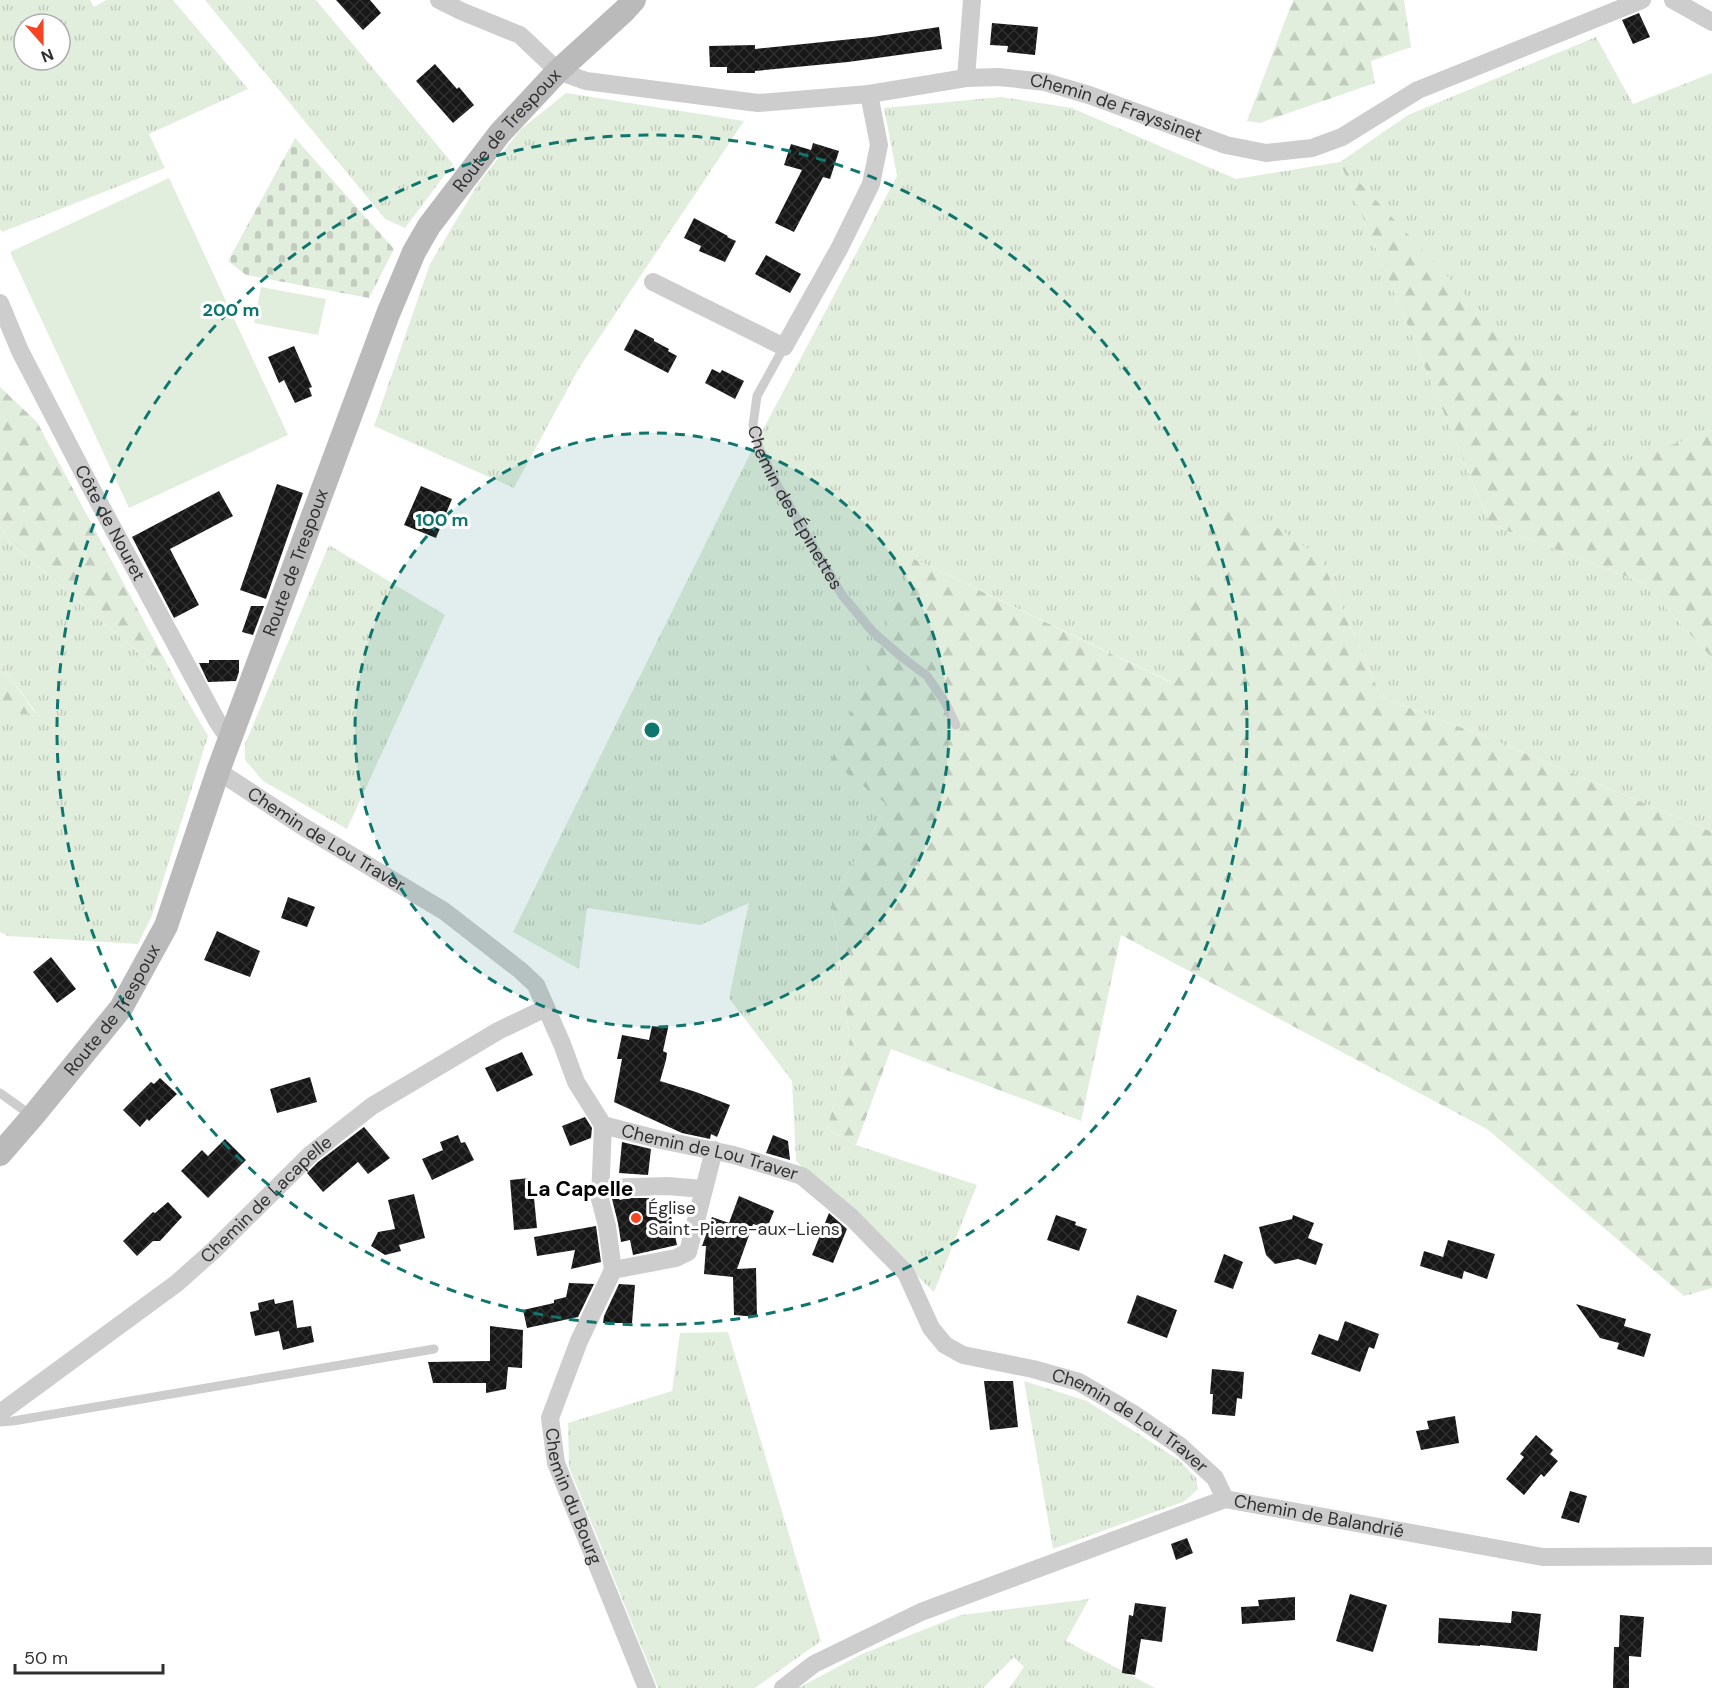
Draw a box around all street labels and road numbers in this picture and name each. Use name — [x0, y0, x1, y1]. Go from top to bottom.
street label: Route de Trespoux — [447, 63, 566, 197]
street label: Chemin de Frayssinet — [1029, 68, 1205, 147]
street label: Chemin des Épinettes — [742, 423, 848, 594]
street label: Côte de Nouret — [69, 461, 151, 585]
street label: Route de Trespoux — [257, 486, 334, 640]
street label: Chemin de Lou Traver — [243, 781, 410, 897]
street label: Route de Trespoux — [58, 940, 166, 1081]
street label: Chemin de Lou Traver — [619, 1118, 801, 1186]
street label: Chemin de Lacapelle — [195, 1130, 337, 1269]
street label: Chemin de Lou Traver — [1049, 1363, 1213, 1478]
street label: Chemin du Bourg — [539, 1426, 608, 1568]
street label: Chemin de Balandrié — [1232, 1489, 1406, 1543]

